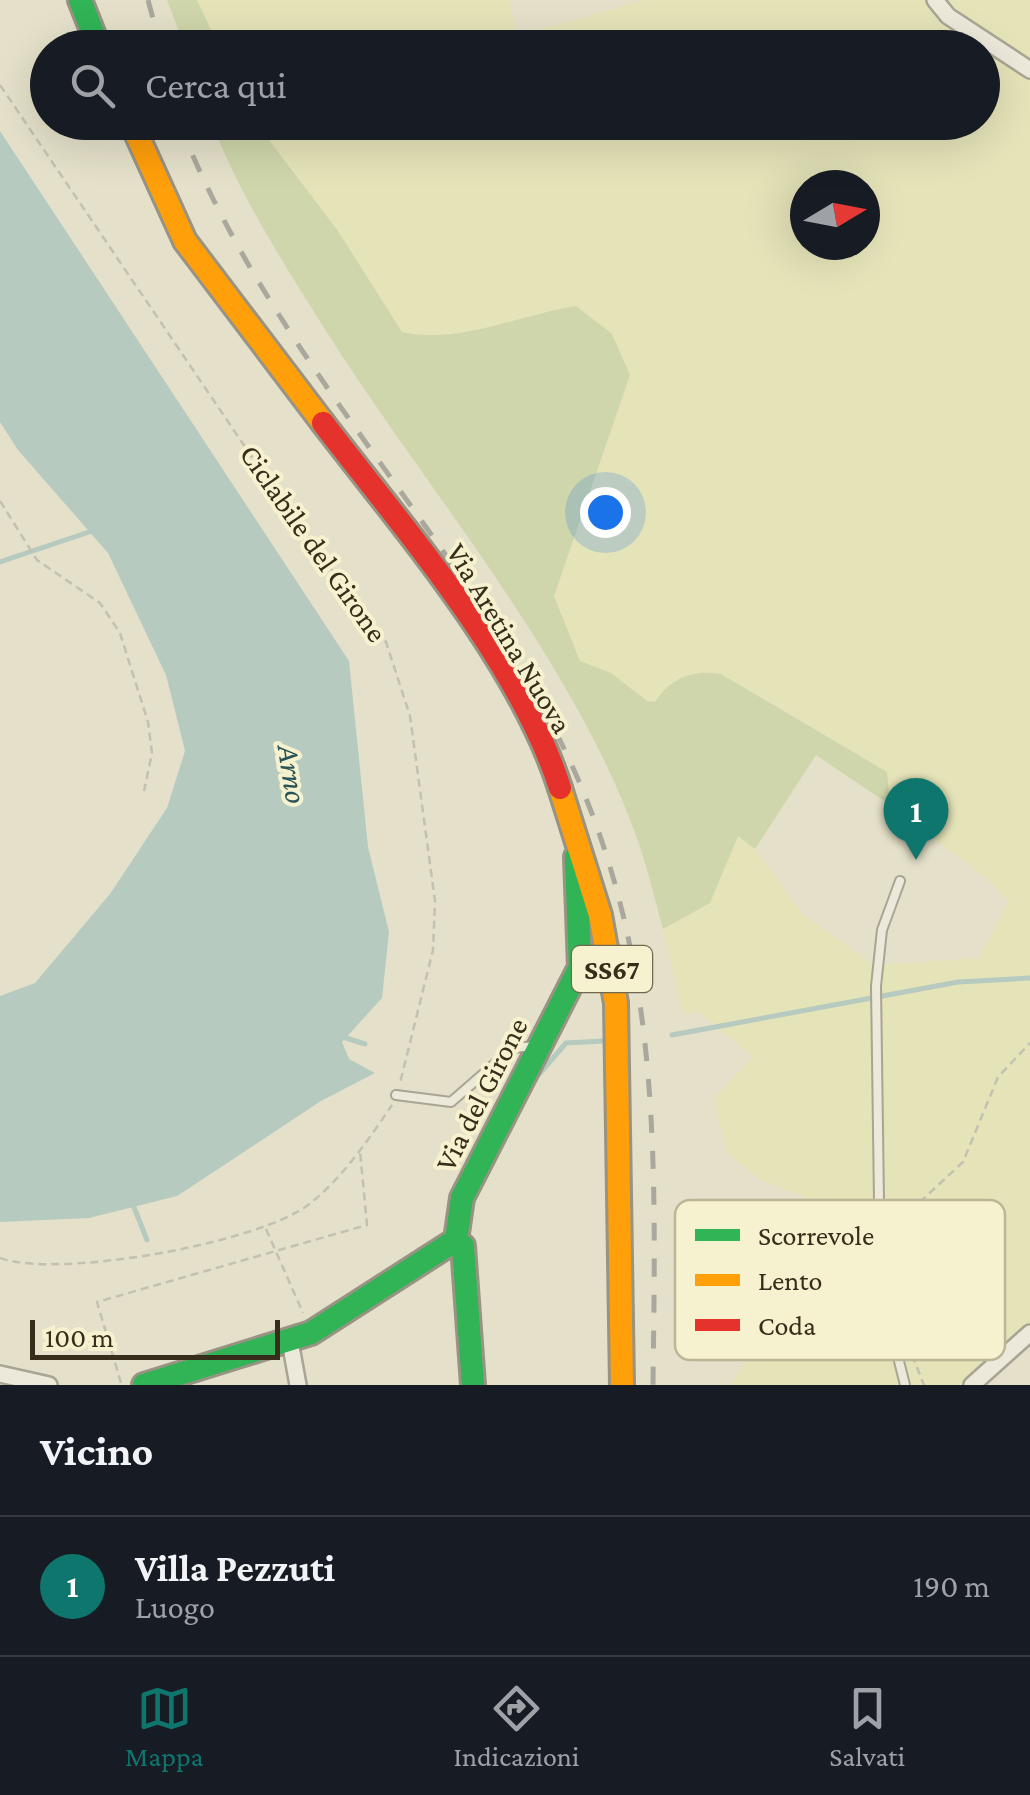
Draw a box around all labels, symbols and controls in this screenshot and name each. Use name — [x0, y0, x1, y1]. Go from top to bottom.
search box — [30, 30, 1000, 140]
icon: search — [65, 58, 120, 113]
text: Cerca qui — [145, 64, 287, 106]
north arrow — [790, 170, 880, 260]
street label: Ciclabile del Girone — [234, 438, 394, 648]
your location — [580, 487, 631, 538]
street label: Via Aretina Nuova — [440, 537, 580, 739]
water label: Arno — [270, 740, 315, 806]
pin: 1 — [884, 778, 948, 860]
road number: SS67 — [572, 946, 652, 992]
street label: Via del Girone — [428, 1012, 534, 1176]
legend — [675, 1200, 1005, 1360]
text: Scorrevole — [758, 1220, 874, 1251]
text: Lento — [758, 1265, 822, 1296]
text: Coda — [758, 1310, 816, 1341]
scale bar — [30, 1315, 280, 1360]
text: 100 m — [45, 1322, 114, 1353]
text: Vicino — [40, 1427, 153, 1474]
text: Villa Pezzuti — [135, 1547, 335, 1589]
text: 1 — [67, 1568, 78, 1604]
text: 190 m — [913, 1568, 990, 1604]
text: Luogo — [135, 1589, 215, 1625]
tab: Mappa — [125, 1681, 204, 1772]
tab: Indicazioni — [454, 1681, 579, 1772]
tab: Salvati — [829, 1681, 905, 1772]

